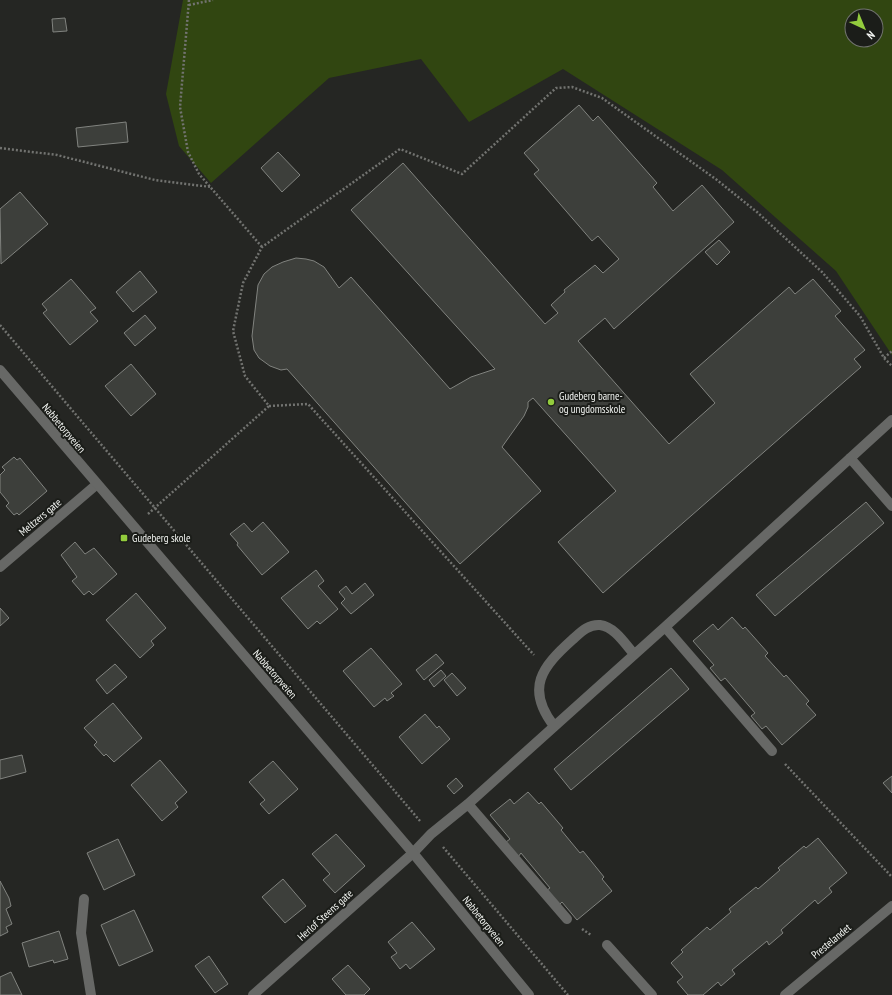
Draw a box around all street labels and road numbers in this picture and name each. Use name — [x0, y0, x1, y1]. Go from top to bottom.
street label: Nabbetorpveien — [39, 400, 89, 456]
street label: Meltzers gate — [16, 495, 64, 539]
street label: Nabbetorpveien — [250, 647, 300, 701]
street label: Herlof Steens gate — [294, 886, 356, 944]
street label: Nabbetorpveien — [460, 893, 509, 949]
street label: Prestelandet — [808, 920, 854, 962]

